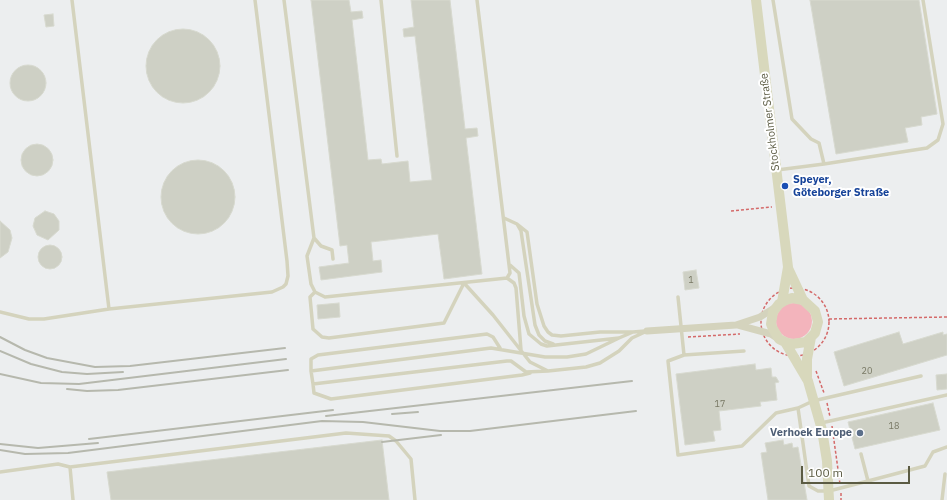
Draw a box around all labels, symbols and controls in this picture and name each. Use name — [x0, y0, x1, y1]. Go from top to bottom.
street label: Stockholmer Straße — [757, 72, 783, 172]
place label: Speyer, Göteborger Straße — [793, 173, 889, 199]
marker: Speyer, Göteborger Straße — [780, 181, 790, 191]
house number: 1 — [688, 275, 694, 285]
house number: 20 — [862, 366, 872, 376]
house number: 17 — [715, 399, 725, 409]
house number: 18 — [889, 421, 899, 431]
place label: Verhoek Europe — [770, 426, 852, 440]
marker: Verhoek Europe — [855, 428, 865, 438]
scale bar — [803, 458, 912, 484]
text: 100 m — [808, 465, 843, 480]

